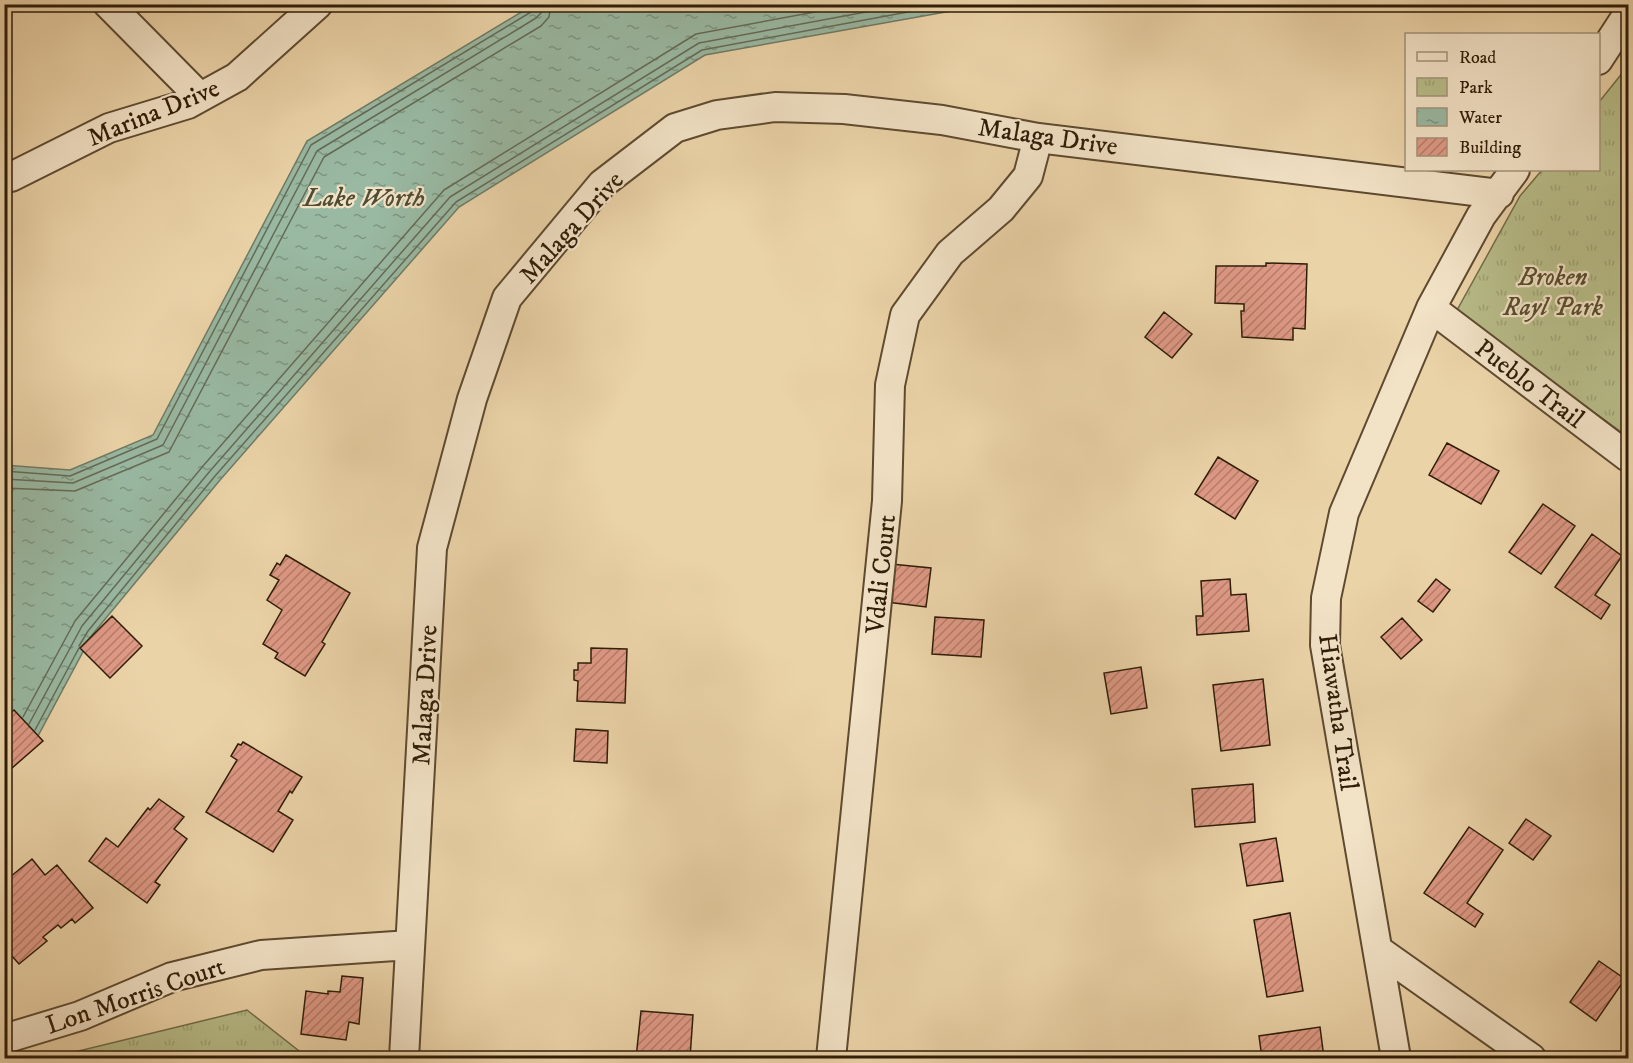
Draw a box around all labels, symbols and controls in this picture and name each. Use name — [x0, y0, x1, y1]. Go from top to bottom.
legend — [1405, 33, 1600, 171]
text: Road — [1459, 47, 1496, 69]
street label: Marina Drive — [83, 72, 224, 155]
text: Park — [1459, 77, 1493, 99]
text: Water — [1458, 107, 1502, 129]
street label: Malaga Drive — [976, 111, 1120, 164]
text: Building — [1459, 137, 1521, 159]
street label: Malaga Drive — [513, 165, 631, 291]
water label: Lake Worth — [301, 181, 425, 215]
park label: Broken Rayl Park — [1502, 261, 1603, 324]
street label: Pueblo Trail — [1468, 332, 1591, 436]
street label: Vdali Court — [859, 513, 904, 636]
street label: Malaga Drive — [405, 624, 446, 766]
street label: Hiawatha Trail — [1310, 632, 1365, 793]
street label: Lon Morris Court — [42, 950, 229, 1043]

